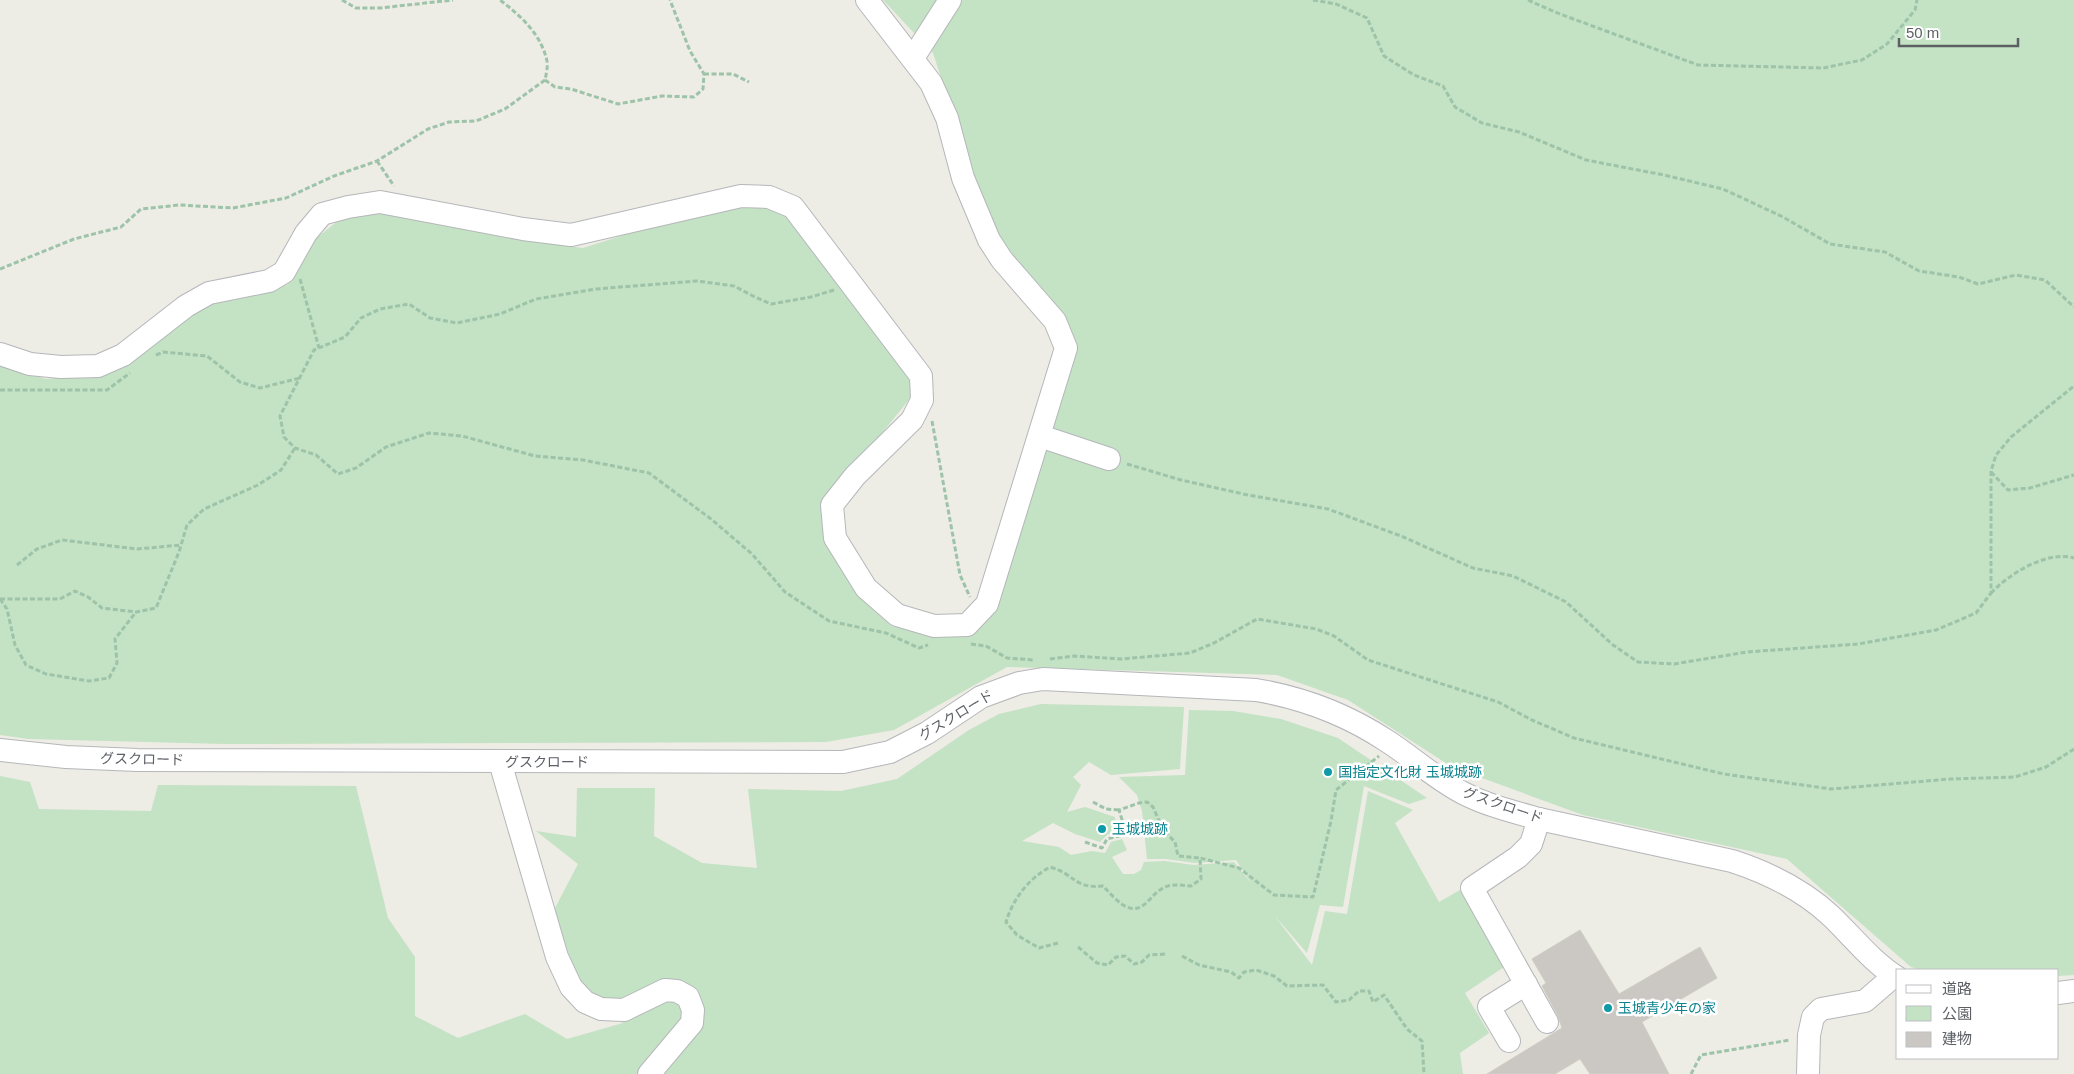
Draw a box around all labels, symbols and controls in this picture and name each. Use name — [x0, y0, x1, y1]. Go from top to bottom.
scale bar — [1899, 15, 2018, 47]
text: 50 m — [1906, 24, 1939, 41]
street label: グスクロード — [916, 687, 996, 743]
street label: グスクロード — [100, 750, 184, 768]
street label: グスクロード — [505, 754, 589, 770]
place label: 国指定文化財 玉城城跡 — [1338, 764, 1482, 780]
marker: 国指定文化財 玉城城跡 — [1322, 766, 1334, 778]
street label: グスクロード — [1461, 784, 1545, 826]
place label: 玉城城跡 — [1112, 821, 1168, 837]
marker: 玉城城跡 — [1096, 823, 1108, 835]
legend — [1896, 969, 2059, 1059]
text: 道路 — [1942, 980, 1972, 997]
place label: 玉城青少年の家 — [1618, 1000, 1716, 1016]
marker: 玉城青少年の家 — [1602, 1002, 1614, 1014]
text: 公園 — [1942, 1005, 1972, 1022]
text: 建物 — [1942, 1030, 1972, 1047]

